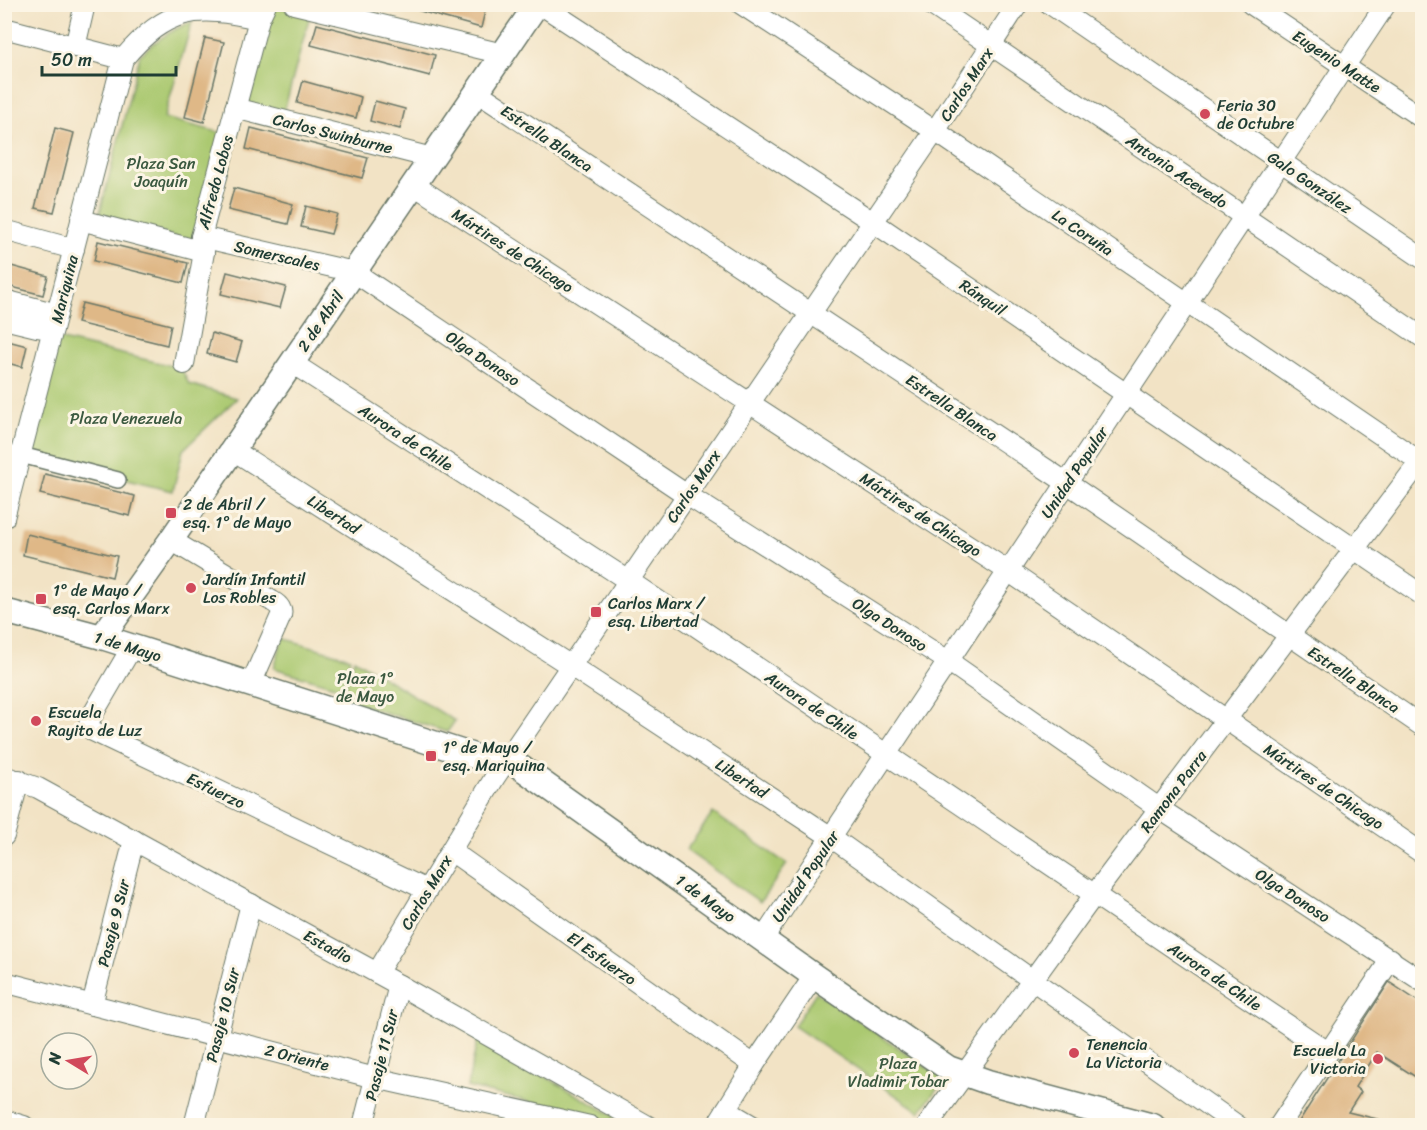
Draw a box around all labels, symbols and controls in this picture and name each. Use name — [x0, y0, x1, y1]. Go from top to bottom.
street label: Eugenio Matte — [1286, 22, 1387, 101]
scale bar — [42, 39, 176, 77]
street label: Carlos Marx — [931, 41, 1002, 127]
text: 50 m — [51, 44, 92, 76]
place label: Feria 30 de Octubre — [1217, 91, 1295, 138]
street label: Estrella Blanca — [494, 97, 599, 180]
street label: Carlos Swinburne — [270, 105, 396, 162]
marker: Feria 30 de Octubre — [1198, 107, 1212, 121]
street label: Antonio Acevedo — [1119, 126, 1234, 217]
street label: Alfredo Lobos — [189, 132, 242, 233]
street label: Galo González — [1261, 143, 1359, 222]
park label: Plaza San Joaquín — [127, 149, 196, 196]
street label: Mártires de Chicago — [446, 200, 580, 301]
street label: La Coruña — [1046, 201, 1120, 264]
street label: Somerscales — [231, 232, 323, 280]
street label: Mariquina — [42, 251, 87, 326]
street label: Ránquil — [953, 271, 1013, 324]
street label: 2 de Abril — [289, 284, 352, 358]
street label: Olga Donoso — [439, 323, 526, 394]
street label: Estrella Blanca — [899, 366, 1004, 449]
street label: Aurora de Chile — [352, 395, 459, 479]
park label: Plaza Venezuela — [70, 404, 182, 433]
street label: Unidad Popular — [1033, 419, 1117, 525]
street label: Carlos Marx — [658, 443, 729, 529]
street label: Mártires de Chicago — [854, 464, 988, 565]
street label: Libertad — [301, 486, 367, 543]
place label: 2 de Abril / esq. 1° de Mayo — [183, 490, 291, 537]
marker: 2 de Abril / esq. 1° de Mayo — [164, 506, 178, 520]
place label: Jardín Infantil Los Robles — [202, 565, 306, 612]
place label: 1° de Mayo / esq. Carlos Marx — [53, 576, 171, 623]
marker: Jardín Infantil Los Robles — [184, 581, 198, 595]
place label: Carlos Marx / esq. Libertad — [608, 589, 706, 636]
street label: Olga Donoso — [846, 589, 933, 660]
marker: 1° de Mayo / esq. Carlos Marx — [34, 592, 48, 606]
marker: Carlos Marx / esq. Libertad — [589, 605, 603, 619]
street label: 1 de Mayo — [91, 623, 165, 670]
street label: Estrella Blanca — [1301, 638, 1406, 721]
street label: Aurora de Chile — [758, 663, 865, 748]
park label: Plaza 1° de Mayo — [336, 664, 394, 711]
place label: Escuela Rayito de Luz — [48, 698, 142, 745]
marker: Escuela Rayito de Luz — [29, 714, 43, 728]
place label: 1° de Mayo / esq. Mariquina — [443, 733, 545, 780]
street label: Mártires de Chicago — [1257, 735, 1390, 838]
street label: Ramona Parra — [1132, 743, 1215, 839]
marker: 1° de Mayo / esq. Mariquina — [424, 749, 438, 763]
street label: Libertad — [709, 750, 775, 807]
street label: Esfuerzo — [182, 764, 250, 817]
street label: Unidad Popular — [764, 823, 848, 929]
street label: Carlos Marx — [392, 848, 461, 936]
street label: Olga Donoso — [1249, 860, 1336, 931]
street label: 1 de Mayo — [669, 866, 742, 931]
street label: Pasaje 9 Sur — [89, 875, 139, 970]
street label: Estadio — [298, 921, 358, 972]
street label: El Esfuerzo — [561, 924, 643, 993]
street label: Aurora de Chile — [1161, 934, 1268, 1019]
street label: Pasaje 10 Sur — [197, 963, 249, 1065]
street label: Pasaje 11 Sur — [356, 1005, 407, 1104]
place label: Tenencia La Victoria — [1086, 1030, 1162, 1077]
north arrow — [39, 1031, 99, 1091]
street label: 2 Oriente — [261, 1035, 333, 1080]
place label: Escuela La Victoria — [1293, 1036, 1366, 1083]
marker: Tenencia La Victoria — [1067, 1046, 1081, 1060]
text: N — [39, 1049, 70, 1067]
park label: Plaza Vladimir Tobar — [847, 1049, 950, 1096]
marker: Escuela La Victoria — [1371, 1052, 1385, 1066]

